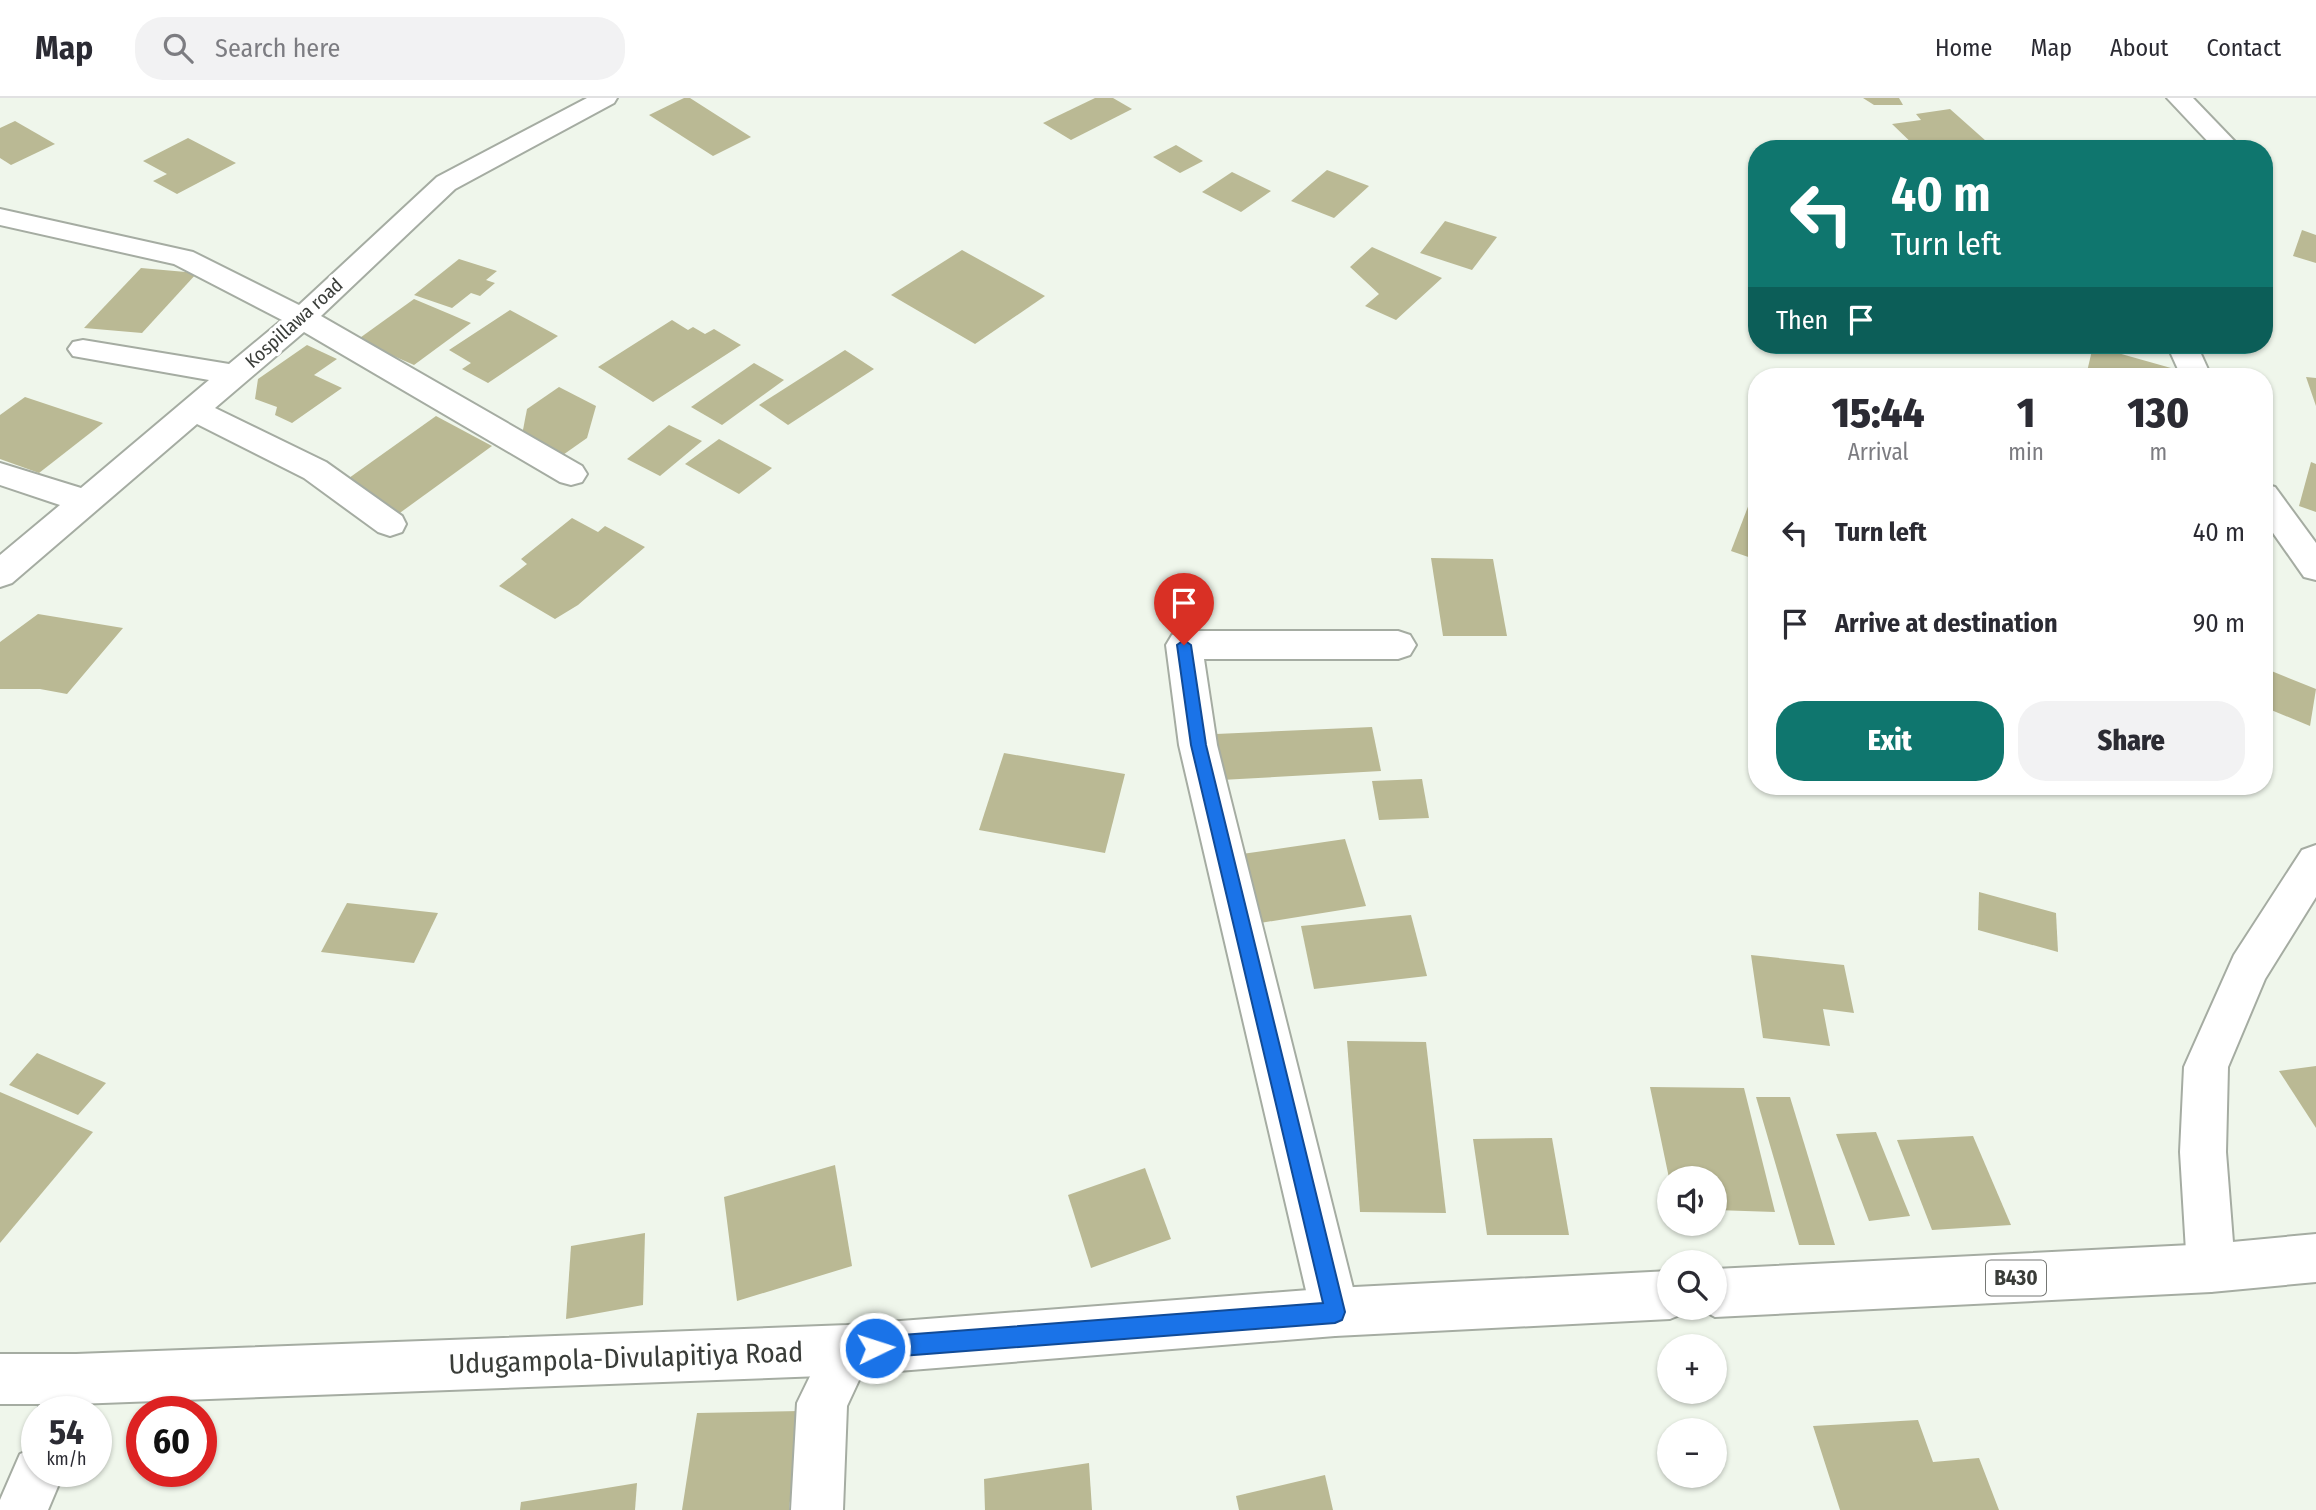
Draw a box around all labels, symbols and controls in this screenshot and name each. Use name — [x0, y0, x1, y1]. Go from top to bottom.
search box — [135, 17, 625, 80]
text: Map — [35, 28, 93, 68]
icon: search — [159, 29, 197, 67]
text: Search here — [215, 33, 340, 64]
text: Home — [1935, 34, 1992, 62]
text: Map — [2030, 34, 2072, 62]
text: About — [2110, 34, 2168, 62]
text: Contact — [2206, 34, 2281, 62]
text: 40 m — [1891, 165, 1991, 224]
icon: left — [1776, 168, 1867, 259]
text: Turn left — [1891, 225, 2001, 263]
street label: Kospillawa road — [240, 273, 348, 373]
icon: arrive — [1842, 301, 1880, 339]
text: Then — [1776, 305, 1828, 336]
text: 15:44 — [1832, 388, 1925, 438]
text: 1 — [2017, 388, 2035, 438]
text: 130 — [2128, 388, 2189, 438]
text: Arrival — [1848, 438, 1909, 466]
text: min — [2008, 438, 2044, 466]
text: m — [2150, 438, 2167, 466]
icon: left — [1776, 514, 1814, 552]
text: Turn left — [1835, 517, 1927, 548]
text: 40 m — [2193, 517, 2245, 548]
pin — [1154, 573, 1214, 645]
icon: arrive — [1165, 584, 1203, 622]
icon: arrive — [1776, 605, 1814, 643]
text: Arrive at destination — [1835, 608, 2058, 639]
text: 90 m — [2193, 608, 2245, 639]
button: Exit — [1776, 701, 2004, 781]
button: Share — [2018, 701, 2245, 781]
map controls — [1657, 1166, 1727, 1488]
button: sound — [1657, 1166, 1727, 1236]
button: search — [1657, 1250, 1727, 1320]
road number: B430 — [1986, 1260, 2046, 1296]
position arrow — [838, 1311, 912, 1385]
button: + — [1657, 1334, 1727, 1404]
street label: Udugampola-Divulapitiya Road — [448, 1335, 804, 1381]
speed limit sign: 60 — [126, 1396, 217, 1487]
text: 54 — [49, 1411, 84, 1453]
button: − — [1657, 1418, 1727, 1488]
text: km/h — [46, 1448, 87, 1470]

